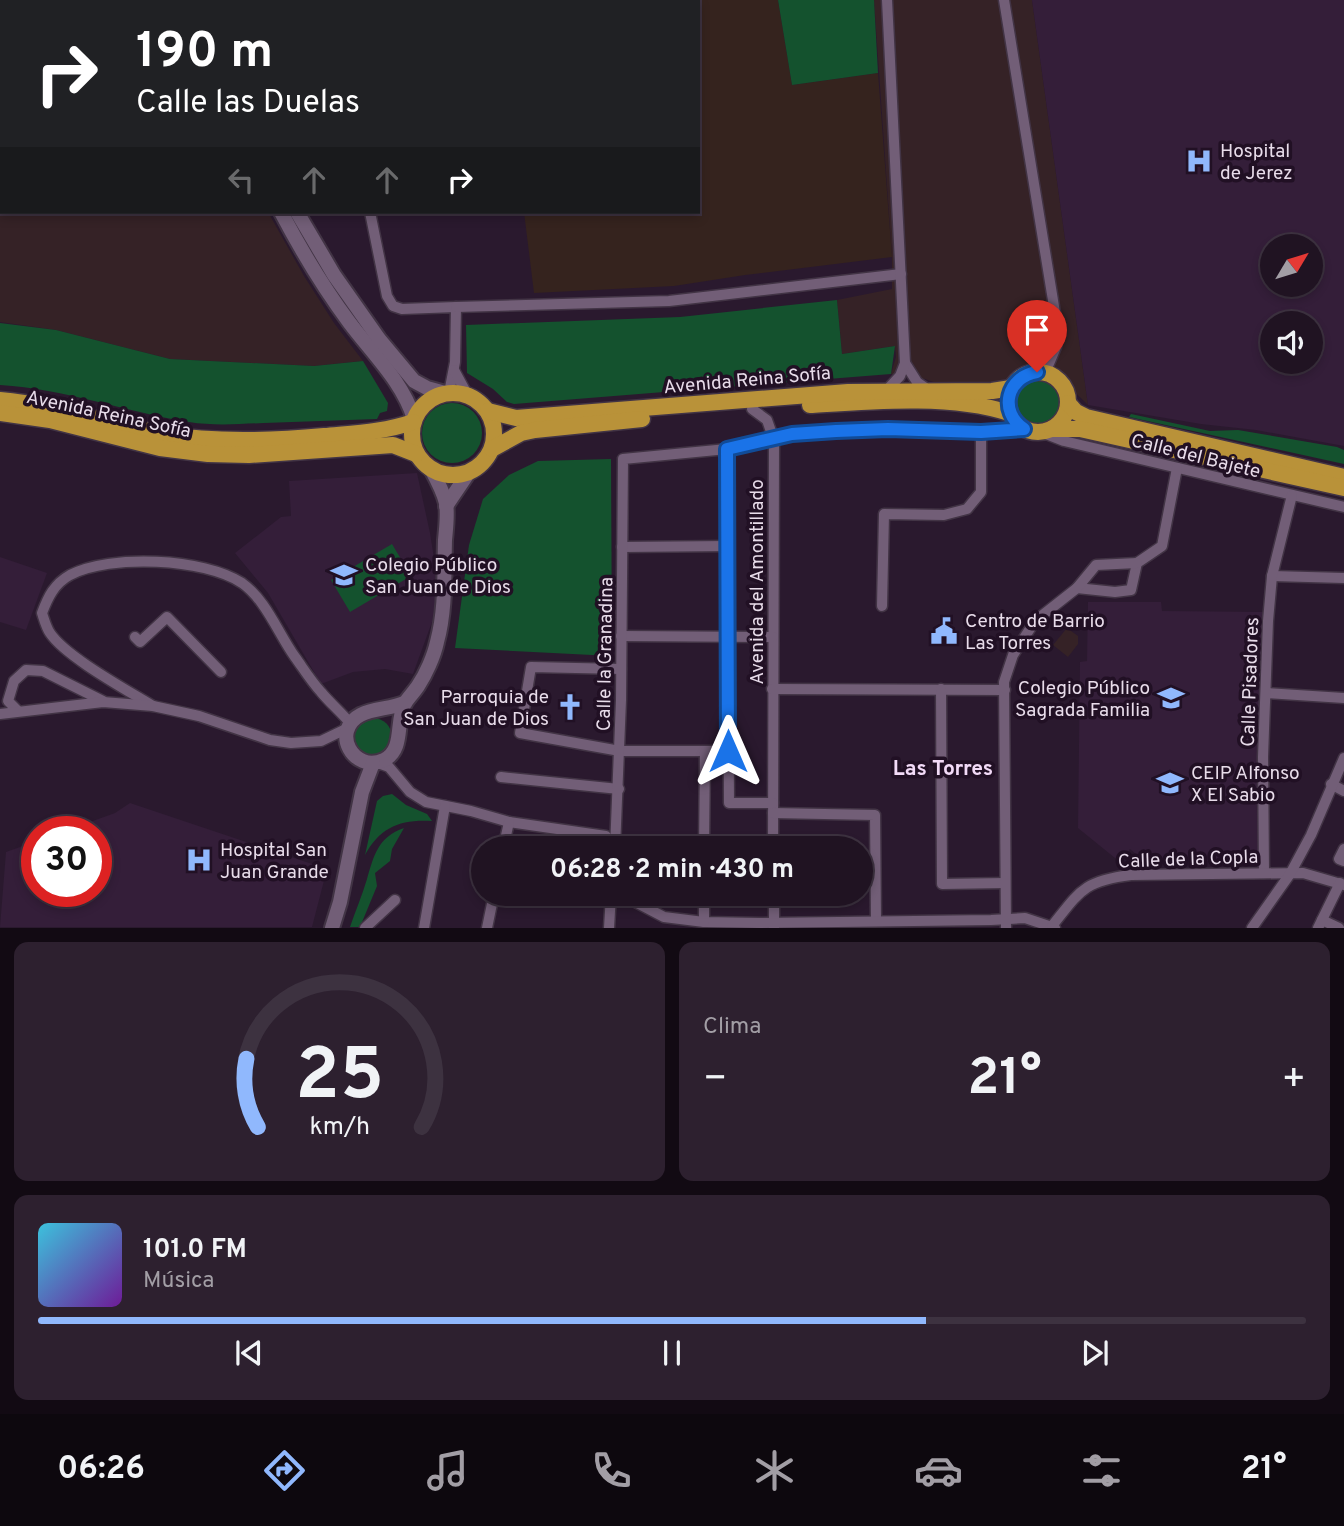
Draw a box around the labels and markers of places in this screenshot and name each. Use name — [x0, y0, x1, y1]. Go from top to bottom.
place label: Hospital de Jerez — [1220, 140, 1293, 186]
hospital icon: Hospital de Jerez — [1184, 146, 1214, 176]
pin — [1007, 300, 1067, 372]
place label: Colegio Público San Juan de Dios — [365, 554, 511, 600]
school or university icon: Colegio Público San Juan de Dios — [329, 560, 359, 590]
place label: Centro de Barrio Las Torres — [965, 610, 1105, 656]
public building icon: Centro de Barrio Las Torres — [929, 616, 959, 646]
place label: Colegio Público Sagrada Familia — [1015, 677, 1150, 723]
school or university icon: Colegio Público Sagrada Familia — [1156, 683, 1186, 713]
place label: Parroquia de San Juan de Dios — [403, 686, 549, 732]
church icon: Parroquia de San Juan de Dios — [555, 692, 585, 722]
place label: CEIP Alfonso X El Sabio — [1191, 762, 1300, 808]
school or university icon: CEIP Alfonso X El Sabio — [1155, 768, 1185, 798]
place label: Hospital San Juan Grande — [220, 839, 329, 885]
hospital icon: Hospital San Juan Grande — [184, 845, 214, 875]

